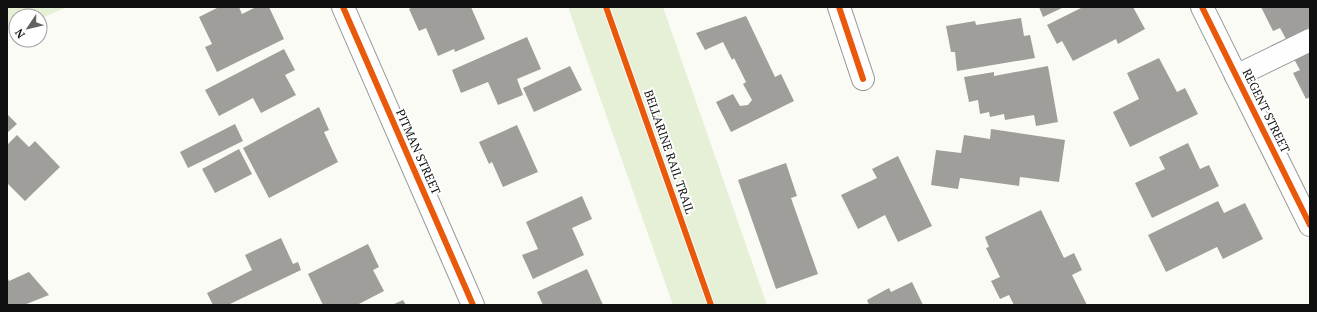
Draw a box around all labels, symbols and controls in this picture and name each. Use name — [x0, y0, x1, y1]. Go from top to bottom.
north arrow — [8, 8, 48, 48]
text: N — [11, 26, 28, 41]
street label: REGENT STREET — [1240, 66, 1294, 156]
street label: BELLARINE RAIL TRAIL — [641, 88, 698, 216]
street label: PITMAN STREET — [393, 107, 444, 197]

